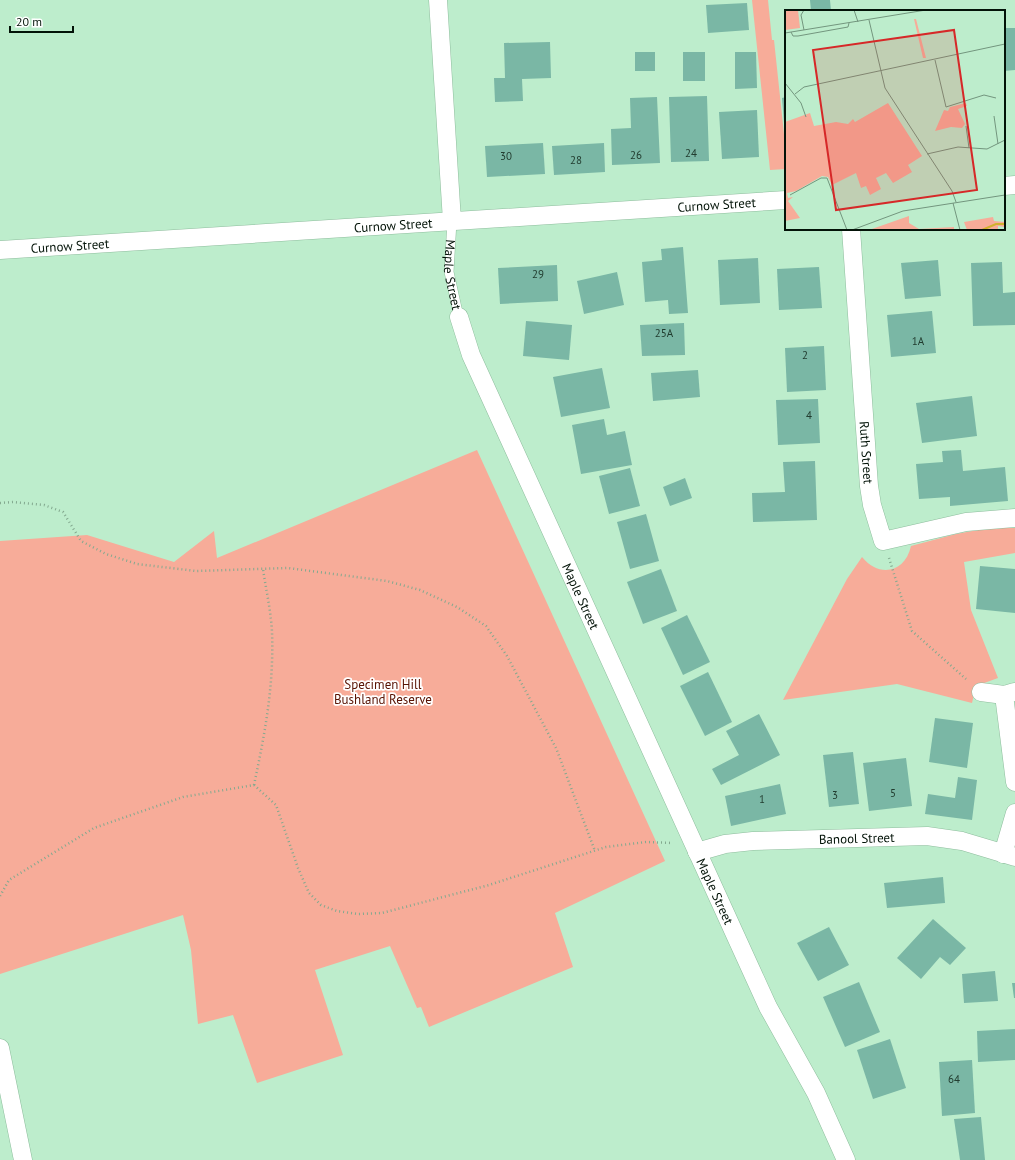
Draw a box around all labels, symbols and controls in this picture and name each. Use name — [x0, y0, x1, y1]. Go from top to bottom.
scale bar — [10, 8, 73, 34]
inset map — [785, 10, 1005, 230]
text: 20 m — [16, 14, 42, 29]
house number: 24 — [685, 146, 697, 160]
house number: 26 — [630, 148, 642, 162]
house number: 30 — [500, 149, 512, 163]
house number: 28 — [570, 153, 582, 167]
street label: Curnow Street — [677, 193, 757, 215]
street label: Curnow Street — [353, 214, 434, 236]
street label: Curnow Street — [30, 235, 110, 257]
street label: Maple Street — [440, 239, 466, 312]
house number: 29 — [532, 267, 544, 281]
house number: 25A — [655, 326, 674, 340]
house number: 1A — [912, 334, 925, 348]
house number: 2 — [802, 348, 808, 362]
house number: 4 — [806, 408, 812, 422]
street label: Ruth Street — [856, 420, 877, 485]
street label: Maple Street — [558, 560, 604, 633]
park label: Specimen Hill Bushland Reserve — [334, 676, 432, 708]
house number: 5 — [890, 786, 896, 800]
house number: 3 — [832, 788, 838, 802]
house number: 1 — [759, 792, 765, 806]
street label: Banool Street — [819, 828, 895, 848]
street label: Maple Street — [693, 855, 738, 927]
house number: 64 — [948, 1072, 960, 1086]

